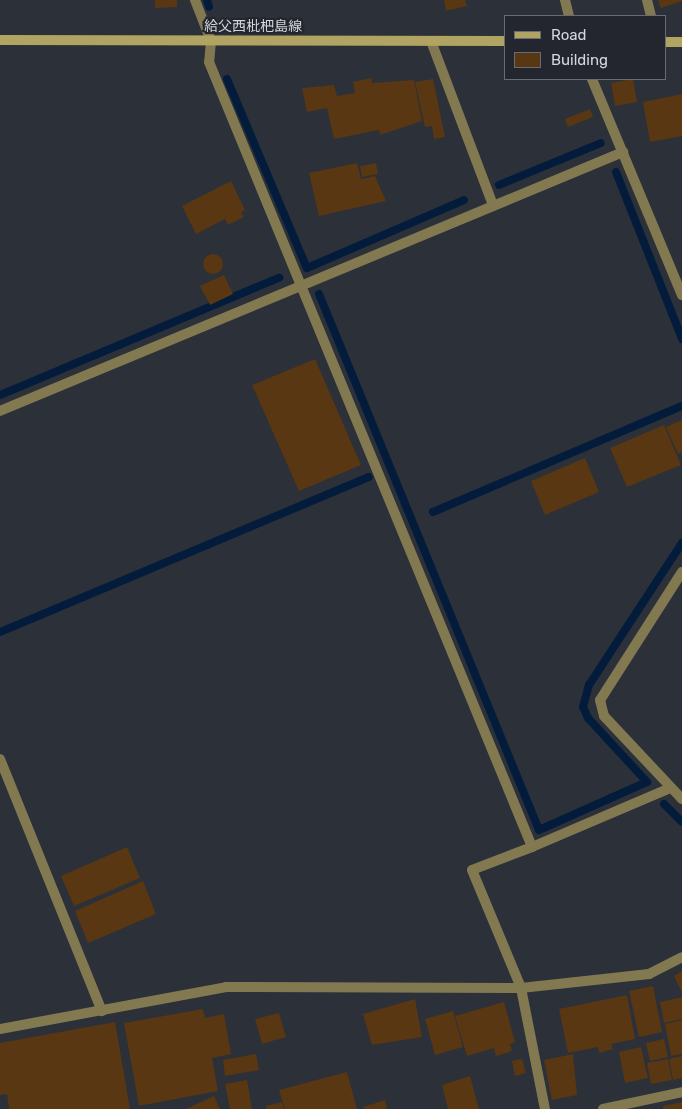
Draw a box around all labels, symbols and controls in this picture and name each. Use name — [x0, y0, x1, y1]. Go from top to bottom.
legend — [504, 15, 667, 80]
street label: 給父西枇杷島線 — [204, 19, 302, 35]
text: Road — [551, 26, 587, 44]
text: Building — [551, 51, 608, 69]

